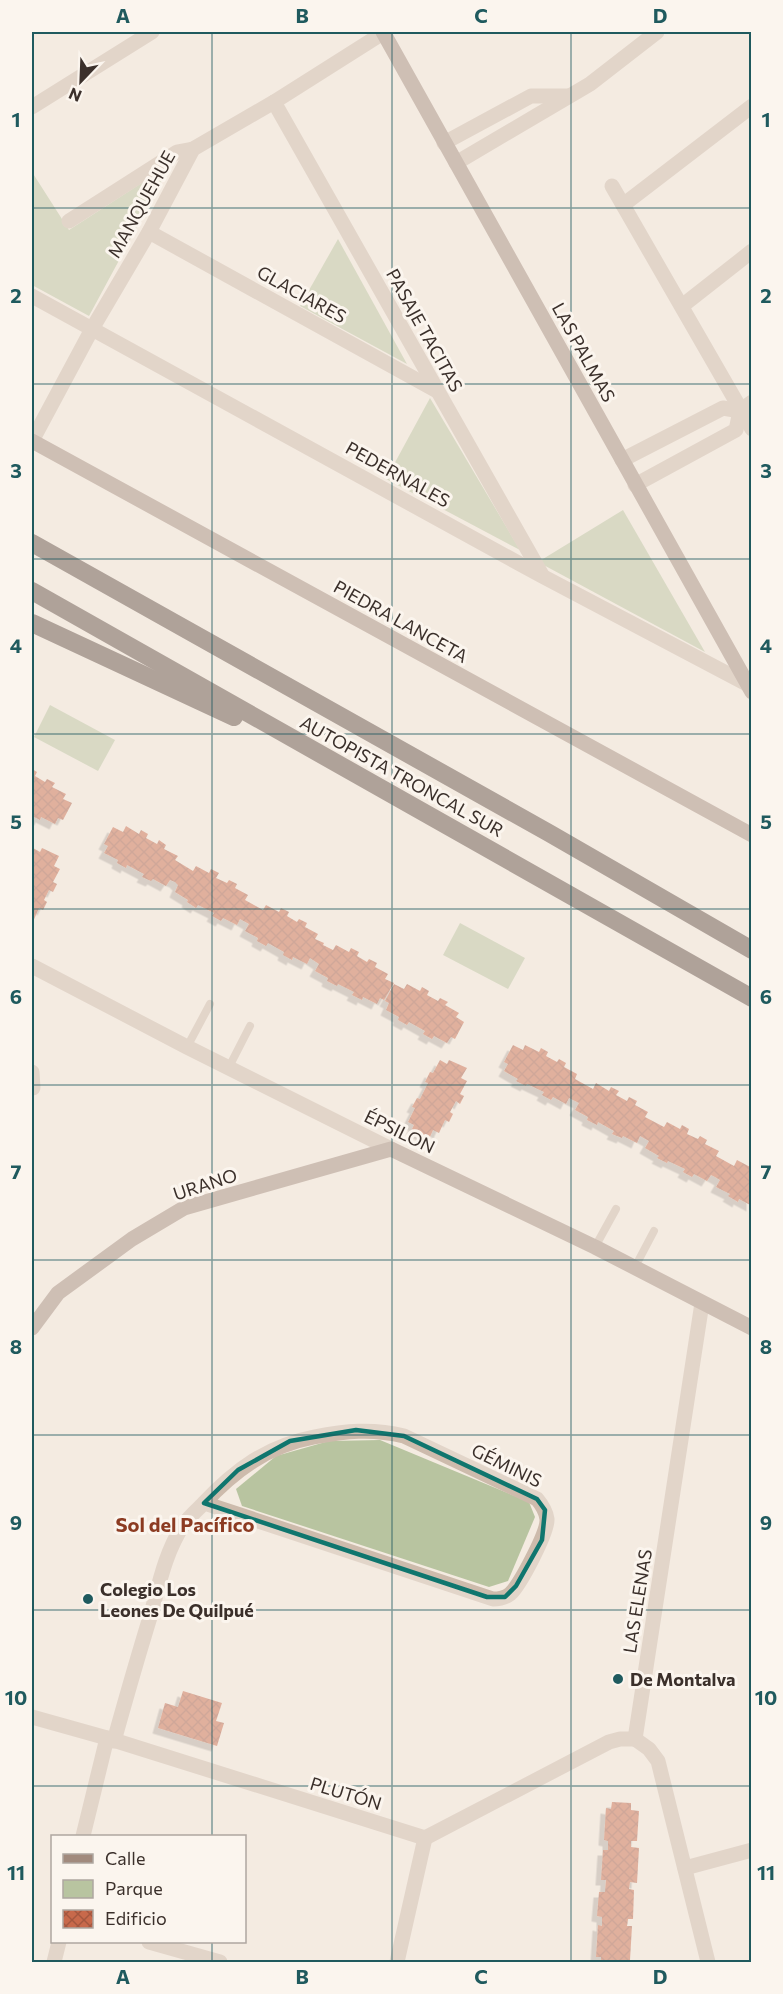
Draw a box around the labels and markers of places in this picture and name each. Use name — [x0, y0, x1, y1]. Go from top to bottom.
place label: Colegio Los Leones De Quilpué — [100, 1578, 254, 1621]
marker: Colegio Los Leones De Quilpué — [81, 1592, 95, 1606]
place label: De Montalva — [630, 1668, 736, 1690]
marker: De Montalva — [611, 1672, 625, 1686]

